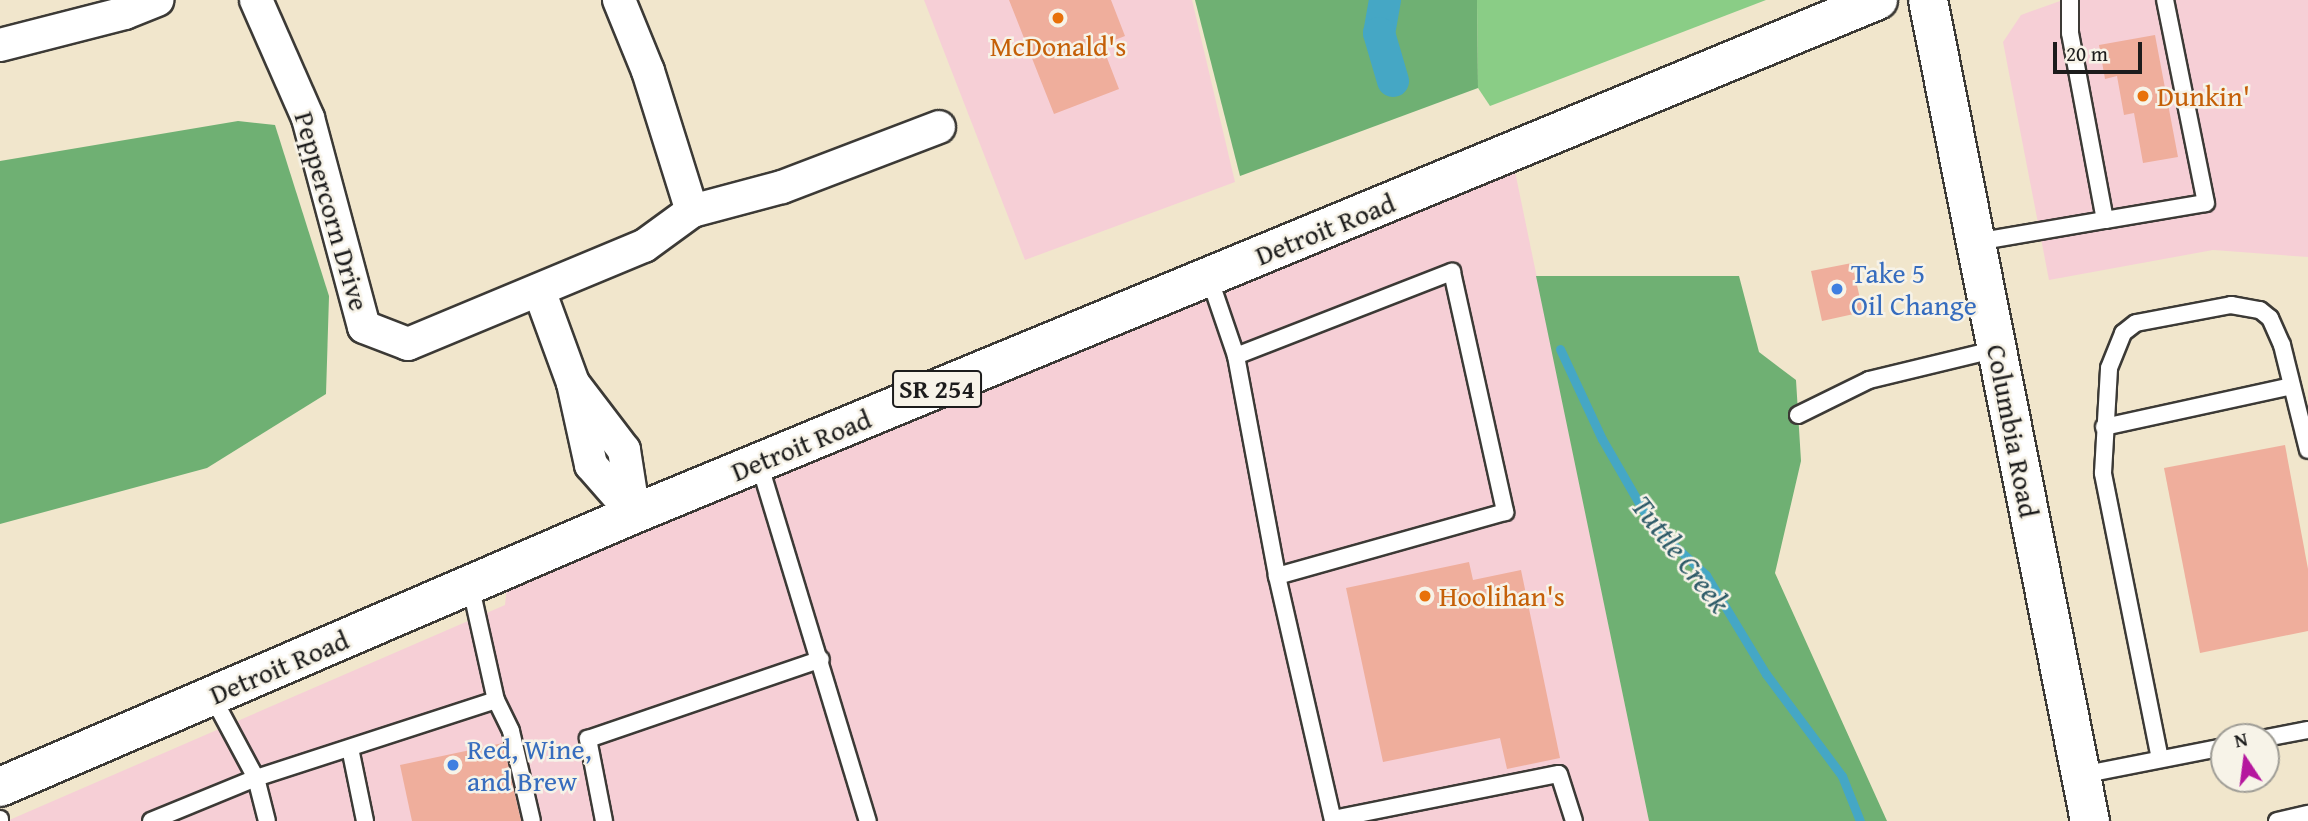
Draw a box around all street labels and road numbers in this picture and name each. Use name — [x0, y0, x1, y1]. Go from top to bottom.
street label: Peppercorn Drive — [288, 108, 376, 314]
street label: Detroit Road — [1250, 186, 1400, 272]
street label: Columbia Road — [1980, 342, 2046, 520]
road number: SR 254 — [892, 366, 982, 412]
street label: Detroit Road — [726, 402, 876, 488]
street label: Detroit Road — [204, 623, 354, 711]

